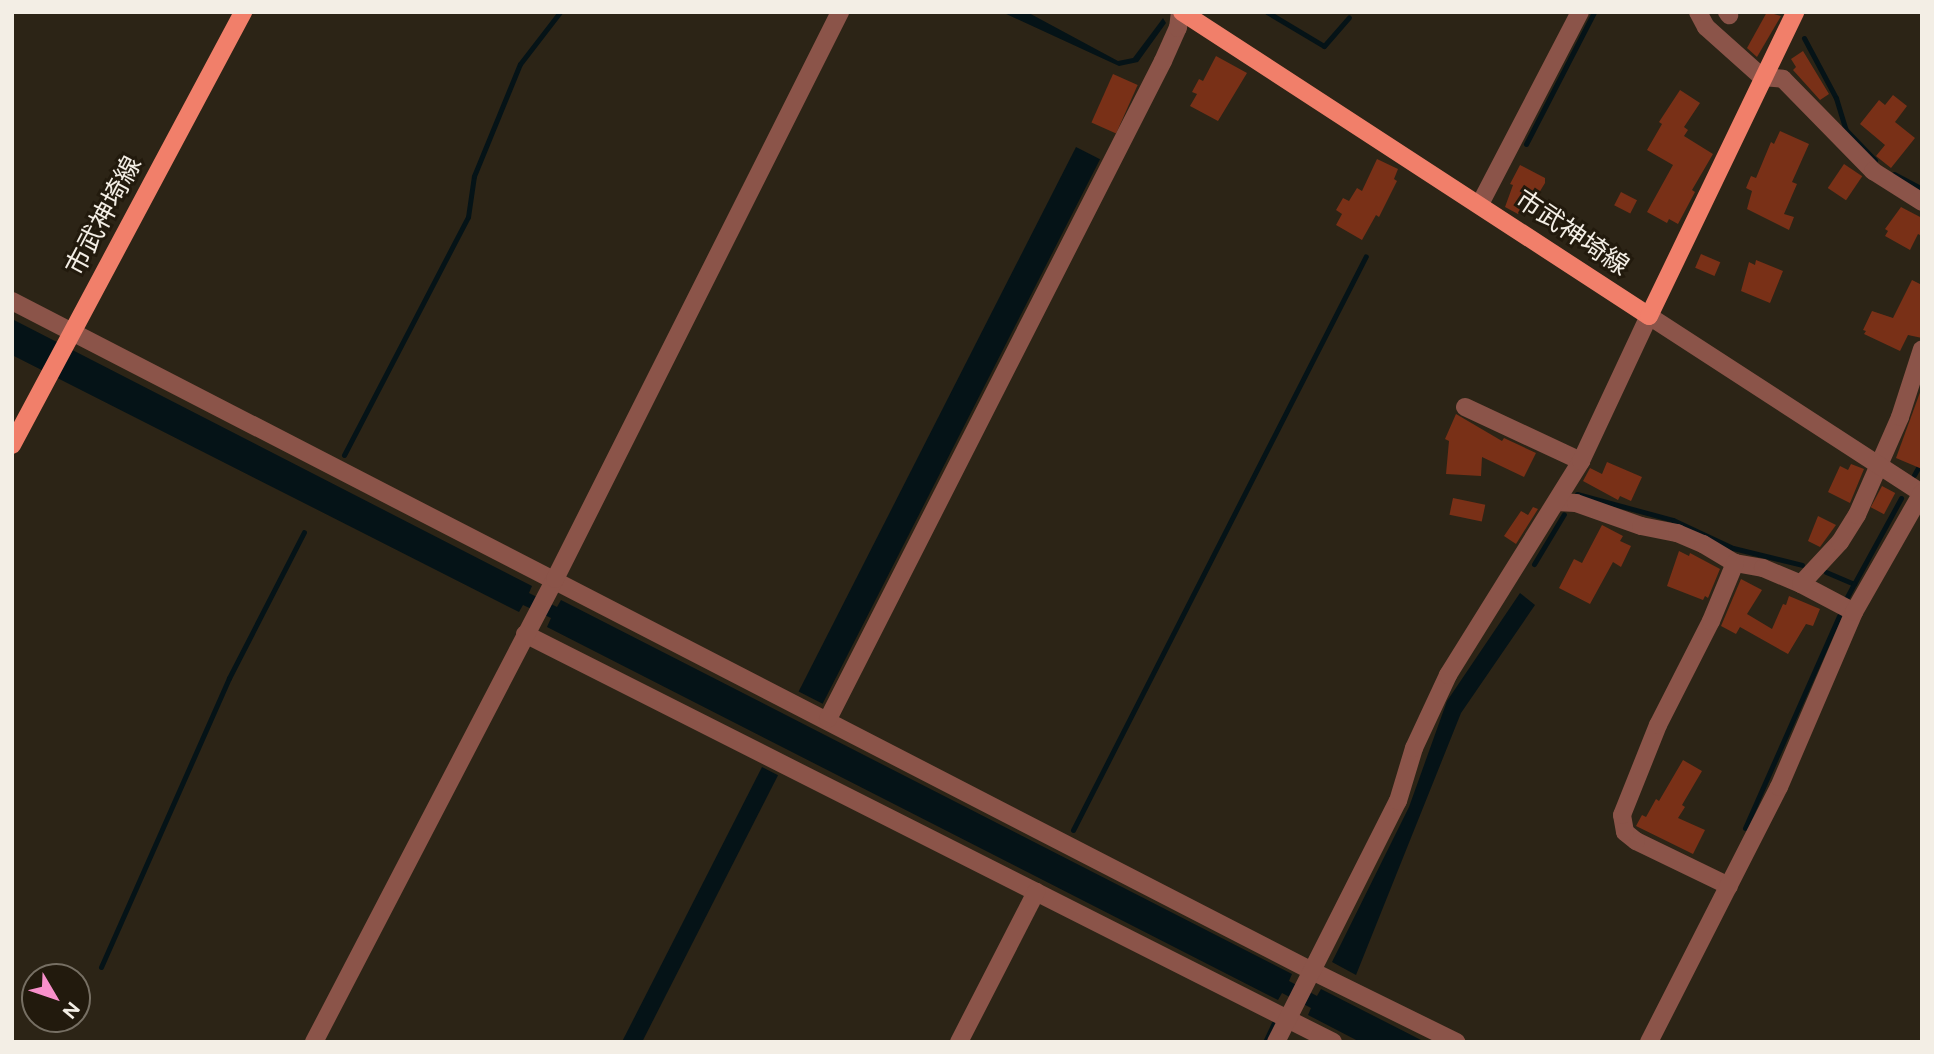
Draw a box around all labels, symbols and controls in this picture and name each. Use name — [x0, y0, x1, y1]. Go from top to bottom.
street label: 市武神埼線 — [60, 151, 148, 281]
street label: 市武神埼線 — [1509, 184, 1635, 282]
north arrow — [21, 963, 91, 1033]
text: N — [58, 997, 85, 1023]

